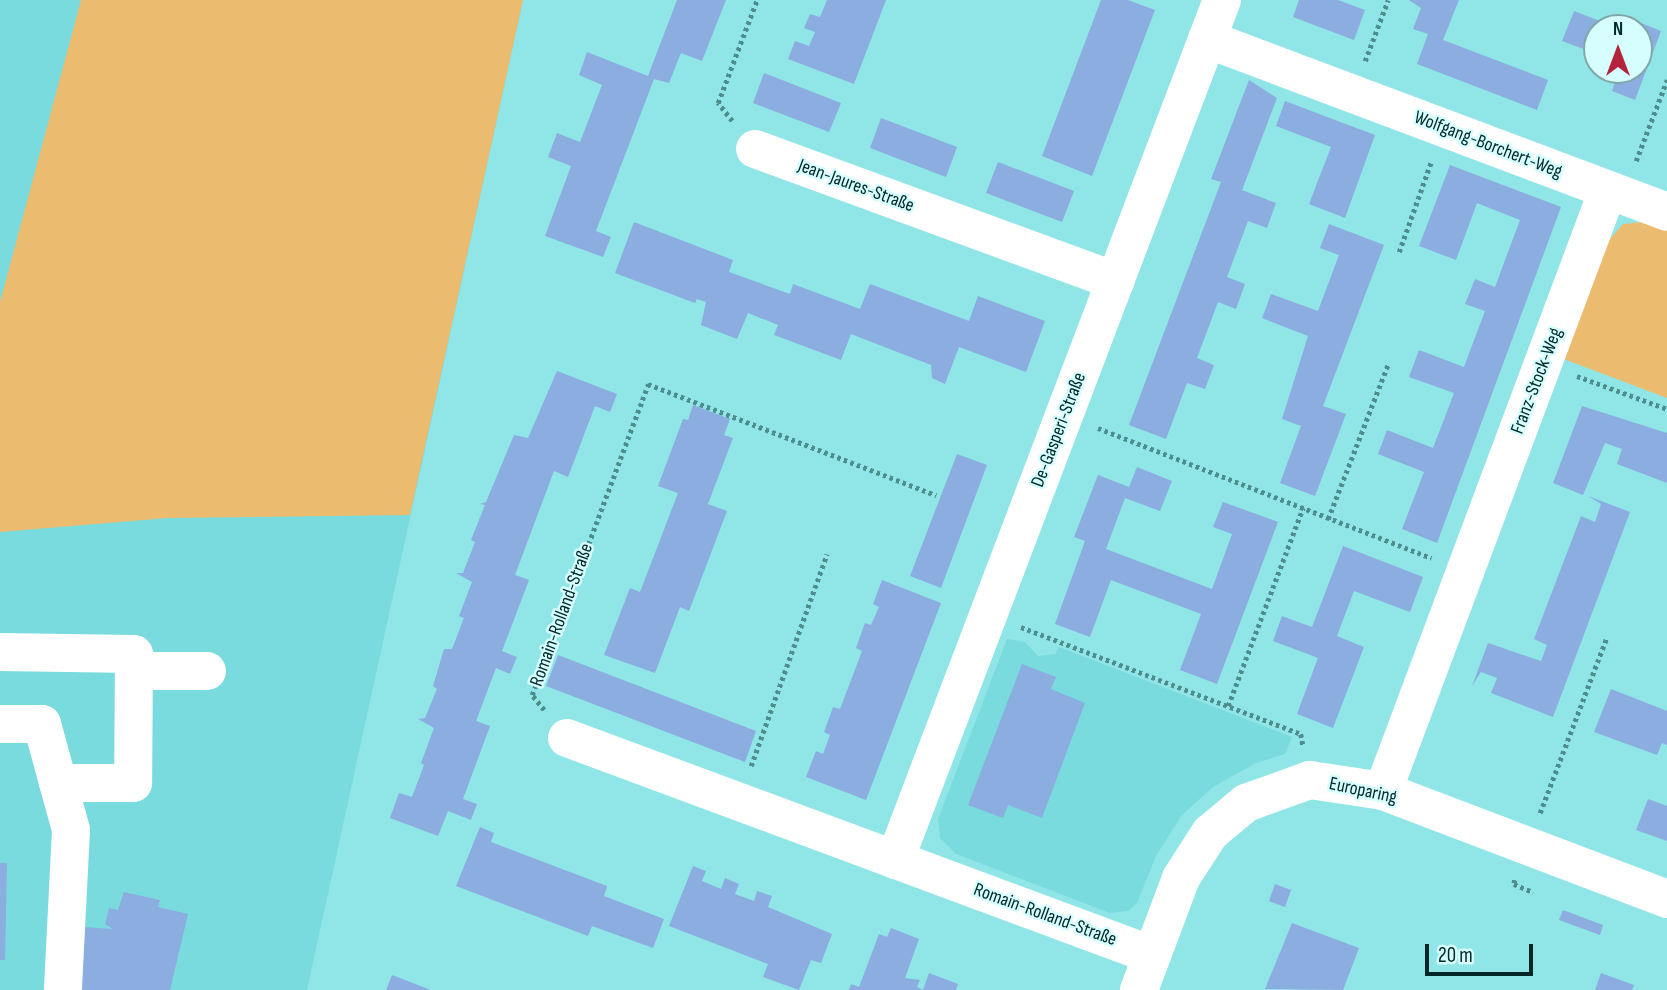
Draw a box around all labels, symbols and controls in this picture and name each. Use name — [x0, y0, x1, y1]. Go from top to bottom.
north arrow — [1583, 14, 1653, 84]
text: N — [1613, 18, 1623, 41]
street label: Wolfgang-Borchert-Weg — [1411, 106, 1565, 184]
street label: Jean-Jaures-Straße — [795, 154, 917, 218]
street label: Franz-Stock-Weg — [1506, 325, 1568, 437]
street label: De-Gasperi-Straße — [1027, 370, 1091, 490]
street label: Romain-Rolland-Straße — [526, 540, 598, 690]
street label: Europaring — [1327, 773, 1399, 809]
street label: Romain-Rolland-Straße — [970, 879, 1120, 951]
scale bar — [1429, 930, 1538, 974]
text: 20 m — [1438, 943, 1473, 968]

